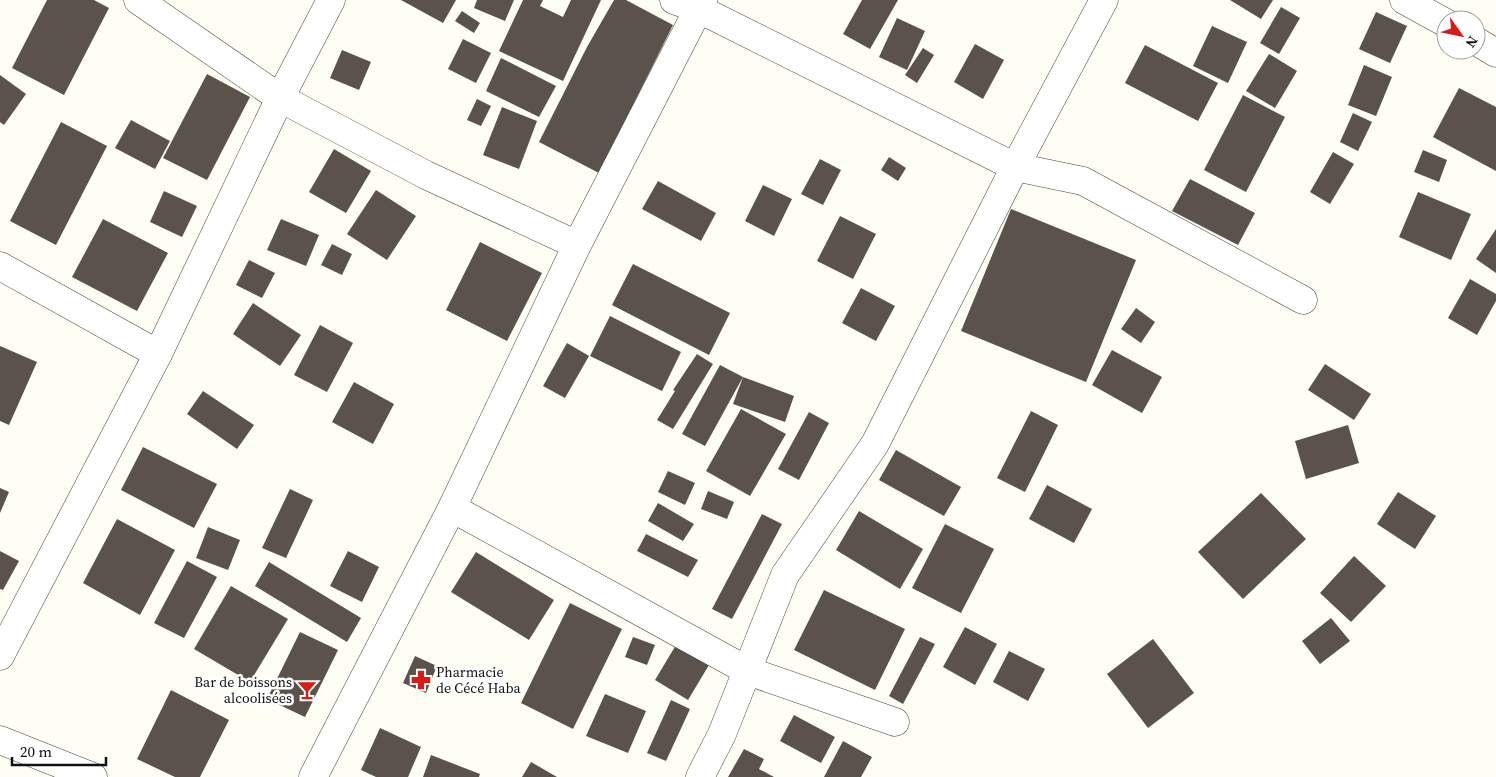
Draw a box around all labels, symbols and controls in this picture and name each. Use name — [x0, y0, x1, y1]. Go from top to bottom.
north arrow — [1436, 10, 1486, 60]
text: N — [1461, 32, 1483, 52]
place label: Pharmacie de Cécé Haba — [436, 662, 522, 698]
pharmacy icon: Pharmacie de Cécé Haba — [410, 669, 432, 691]
place label: Bar de boissons alcoolisées — [194, 672, 292, 708]
bar icon: Bar de boissons alcoolisées — [296, 679, 318, 701]
scale bar — [12, 734, 106, 766]
text: 20 m — [20, 741, 52, 762]

